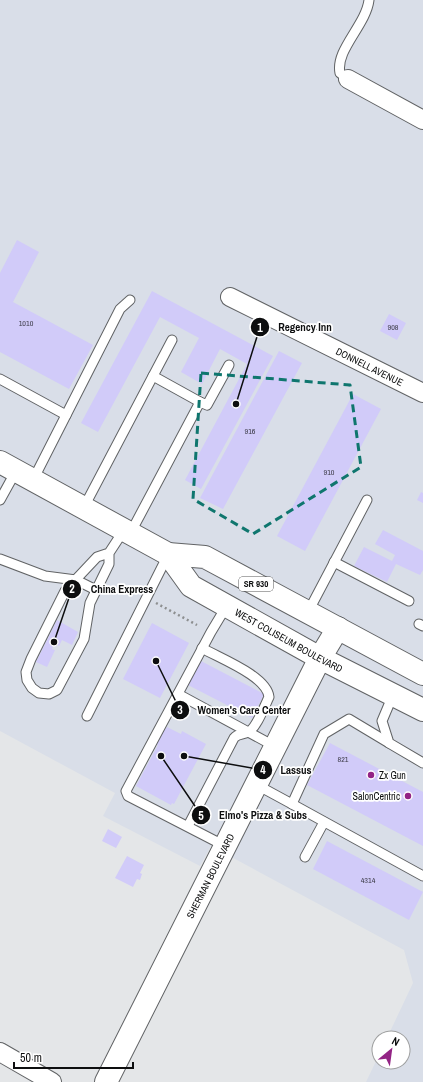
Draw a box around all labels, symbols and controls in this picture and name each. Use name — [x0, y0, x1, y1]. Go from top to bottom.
callout: Regency Inn — [250, 316, 340, 339]
house number: 1010 — [19, 318, 34, 328]
text: 1 — [257, 320, 263, 336]
text: Regency Inn — [278, 320, 332, 334]
house number: 908 — [388, 322, 399, 332]
street label: DONNELL AVENUE — [334, 345, 405, 389]
house number: 916 — [245, 426, 256, 436]
house number: 910 — [324, 467, 335, 477]
road number: SR 930 — [239, 577, 273, 591]
callout: China Express — [62, 578, 161, 601]
text: 2 — [69, 581, 75, 597]
text: China Express — [91, 582, 153, 596]
street label: WEST COLISEUM BOULEVARD — [233, 606, 345, 675]
callout: Women's Care Center — [170, 699, 299, 722]
text: 3 — [177, 702, 183, 718]
text: Women's Care Center — [197, 703, 291, 717]
house number: 821 — [338, 754, 349, 764]
callout: Lassus — [253, 758, 320, 781]
text: 4 — [260, 762, 266, 778]
text: Lassus — [280, 763, 312, 777]
place label: Zx Gun — [379, 769, 406, 782]
marker: Zx Gun — [366, 770, 376, 780]
place label: SalonCentric — [353, 790, 400, 803]
marker: SalonCentric — [403, 791, 413, 801]
callout: Elmo's Pizza & Subs — [191, 804, 315, 827]
text: 5 — [198, 808, 204, 824]
text: Elmo's Pizza & Subs — [219, 808, 307, 822]
street label: SHERMAN BOULEVARD — [184, 831, 237, 921]
house number: 4314 — [361, 875, 376, 885]
north arrow — [371, 1030, 411, 1070]
text: N — [390, 1034, 402, 1049]
scale bar — [14, 1044, 133, 1070]
text: 50 m — [20, 1050, 42, 1066]

